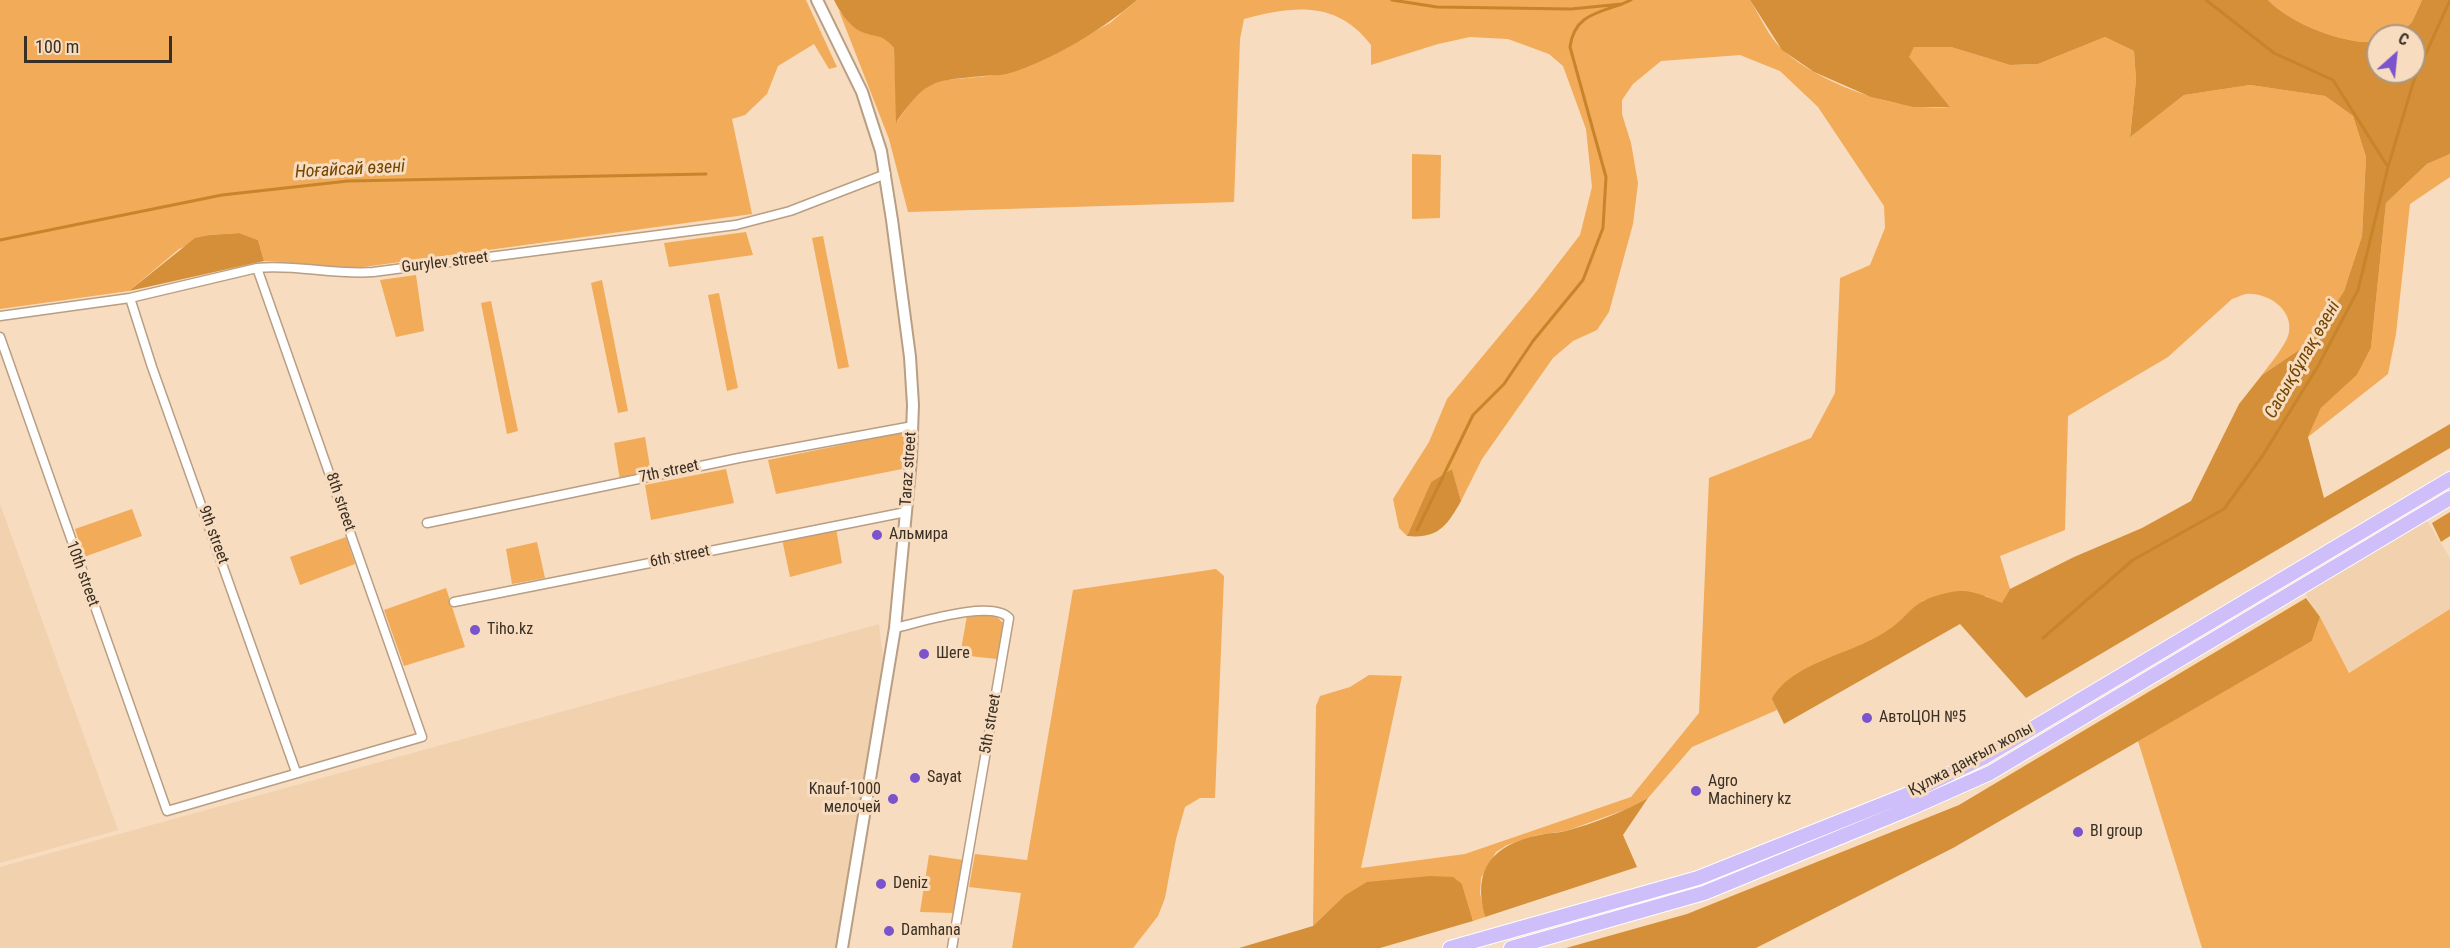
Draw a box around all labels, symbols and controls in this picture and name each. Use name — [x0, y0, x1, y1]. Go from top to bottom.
scale bar — [27, 24, 176, 62]
north arrow — [2366, 24, 2426, 84]
text: С — [2395, 29, 2412, 50]
text: 100 m — [35, 36, 79, 57]
water label: Ноғайсай өзені — [294, 156, 406, 184]
street label: Gurylev street — [401, 248, 489, 278]
water label: Сасықбұлақ өзені — [2261, 297, 2345, 423]
street label: Taraz street — [897, 431, 921, 507]
street label: 7th street — [637, 456, 701, 488]
street label: 8th street — [321, 470, 359, 534]
street label: 9th street — [194, 503, 232, 567]
place label: Альмира — [889, 525, 948, 545]
marker: Альмира — [870, 528, 884, 542]
street label: 10th street — [61, 539, 103, 609]
street label: 6th street — [648, 542, 712, 572]
place label: Tiho.kz — [487, 620, 533, 640]
marker: Tiho.kz — [468, 623, 482, 637]
place label: Шеге — [936, 644, 970, 664]
marker: Шеге — [917, 647, 931, 661]
street label: 5th street — [976, 693, 1006, 755]
place label: АвтоЦОН №5 — [1879, 708, 1966, 728]
marker: АвтоЦОН №5 — [1860, 711, 1874, 725]
street label: Құлжа даңғыл жолы — [1906, 719, 2036, 801]
place label: Sayat — [927, 768, 962, 788]
marker: Sayat — [908, 771, 922, 785]
place label: Agro Machinery kz — [1708, 772, 1791, 810]
place label: Knauf-1000 мелочей — [809, 780, 881, 818]
marker: Agro Machinery kz — [1689, 784, 1703, 798]
marker: Knauf-1000 мелочей — [886, 792, 900, 806]
place label: BI group — [2090, 822, 2143, 842]
marker: BI group — [2071, 825, 2085, 839]
place label: Deniz — [893, 874, 928, 894]
marker: Deniz — [874, 877, 888, 891]
place label: Damhana — [901, 921, 961, 941]
marker: Damhana — [882, 924, 896, 938]

